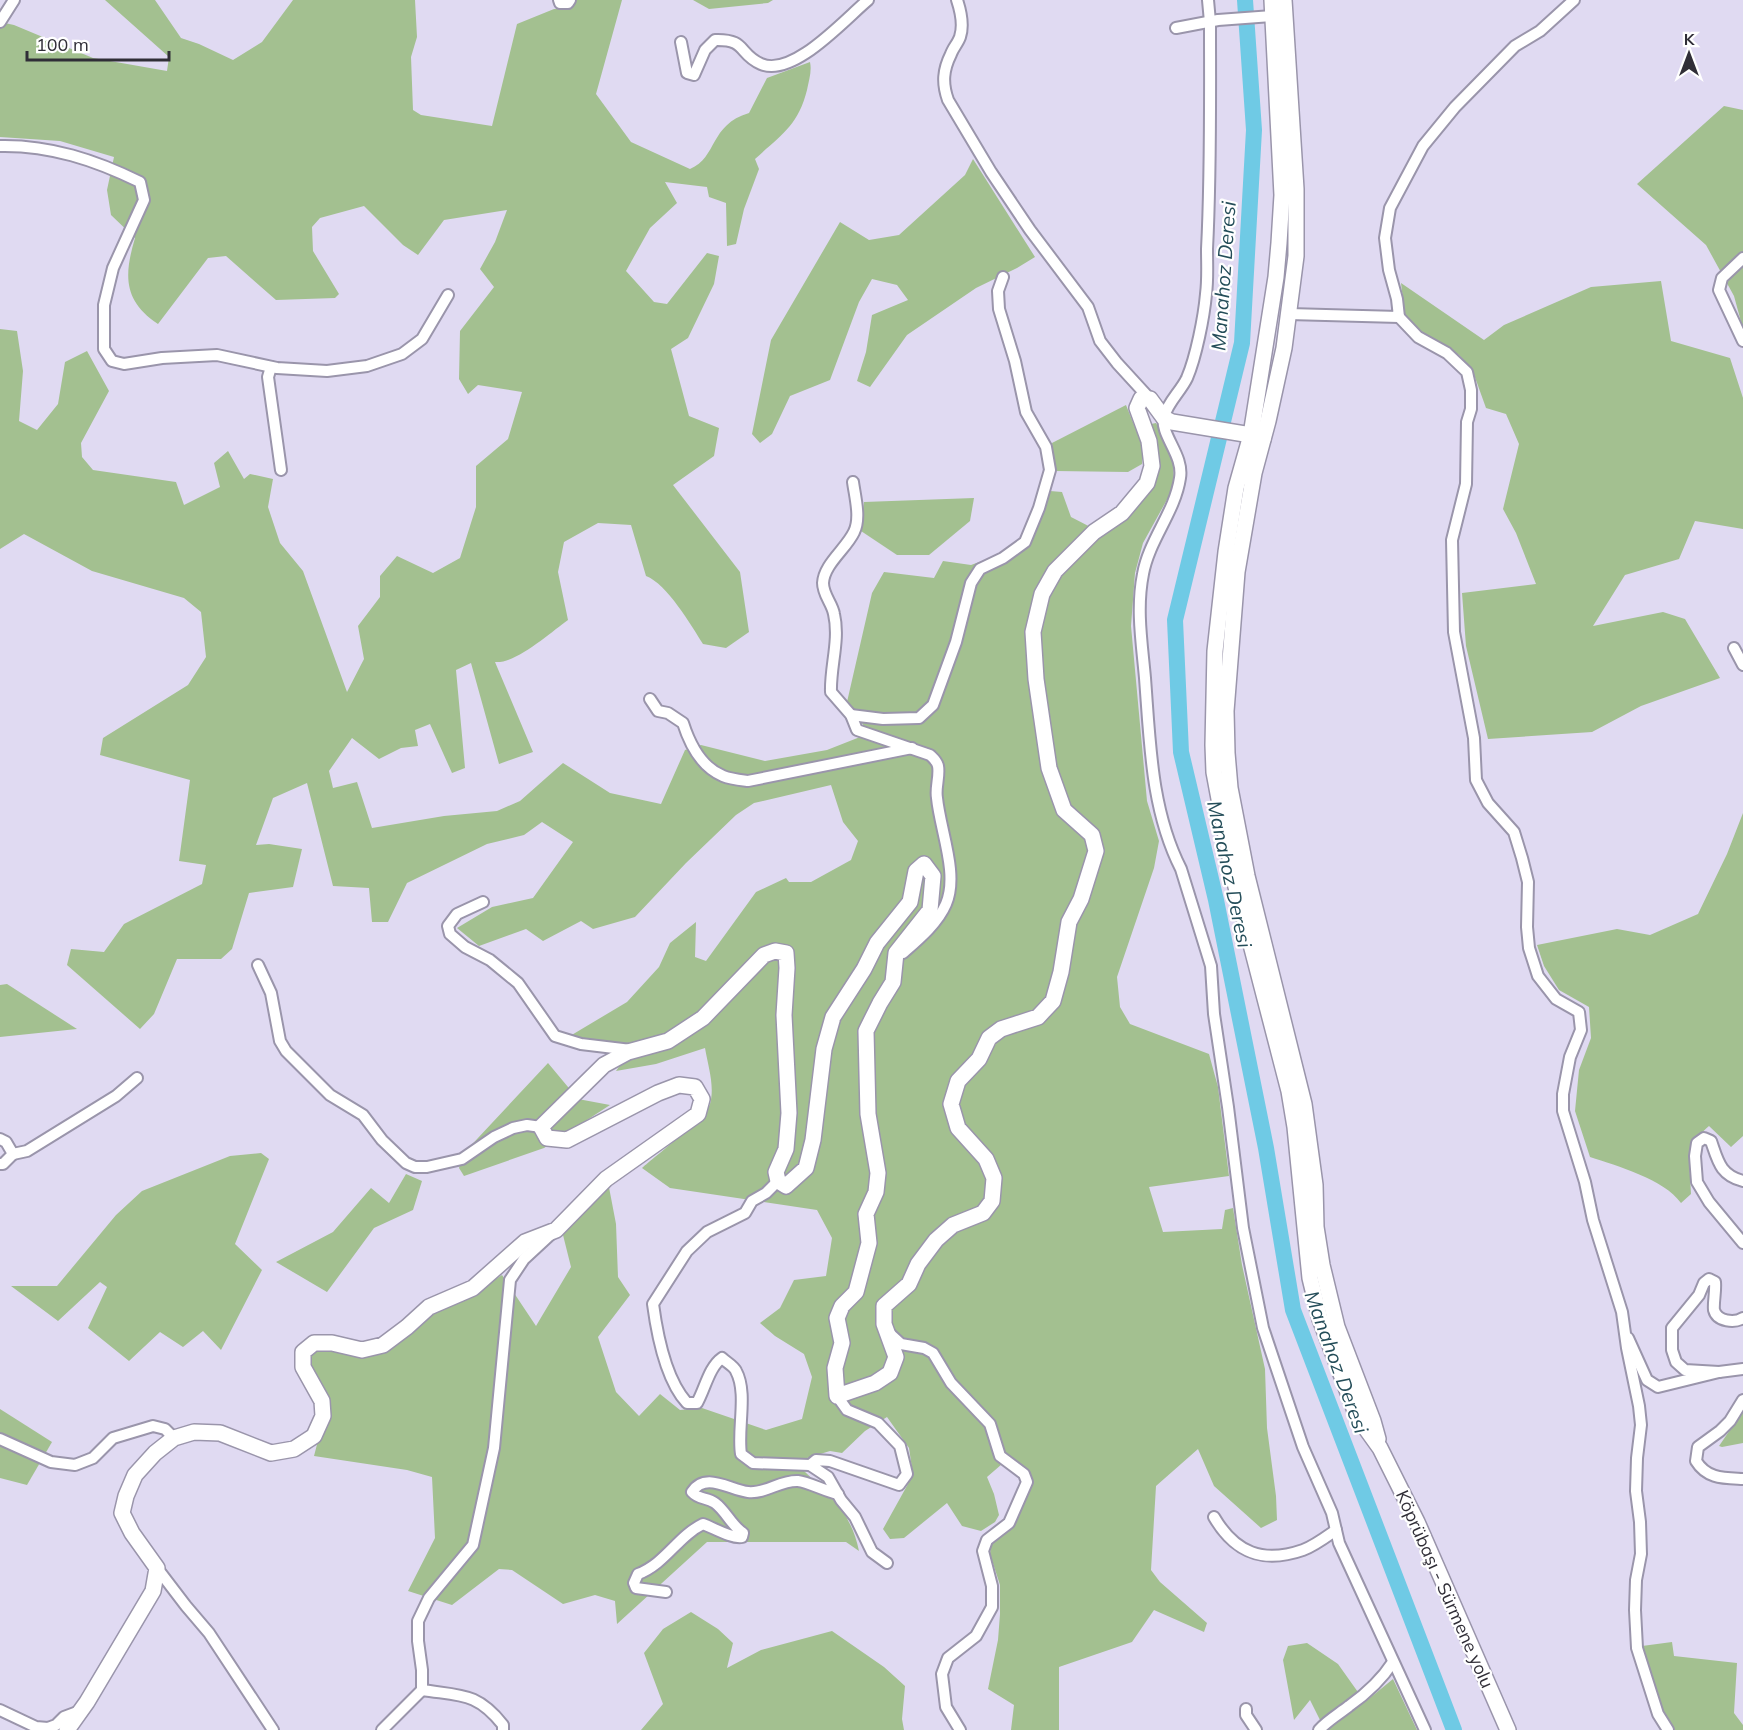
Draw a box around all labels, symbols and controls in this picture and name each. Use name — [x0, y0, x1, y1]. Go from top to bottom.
scale bar — [27, 24, 170, 62]
north arrow — [1659, 24, 1719, 84]
text: K — [1684, 29, 1696, 49]
text: 100 m — [36, 33, 89, 56]
water label: Manahoz Deresi — [1205, 200, 1241, 352]
water label: Manahoz Deresi — [1202, 798, 1258, 950]
water label: Manahoz Deresi — [1300, 1287, 1374, 1437]
street label: Köprübaşı - Sürmene yolu — [1391, 1486, 1499, 1692]

